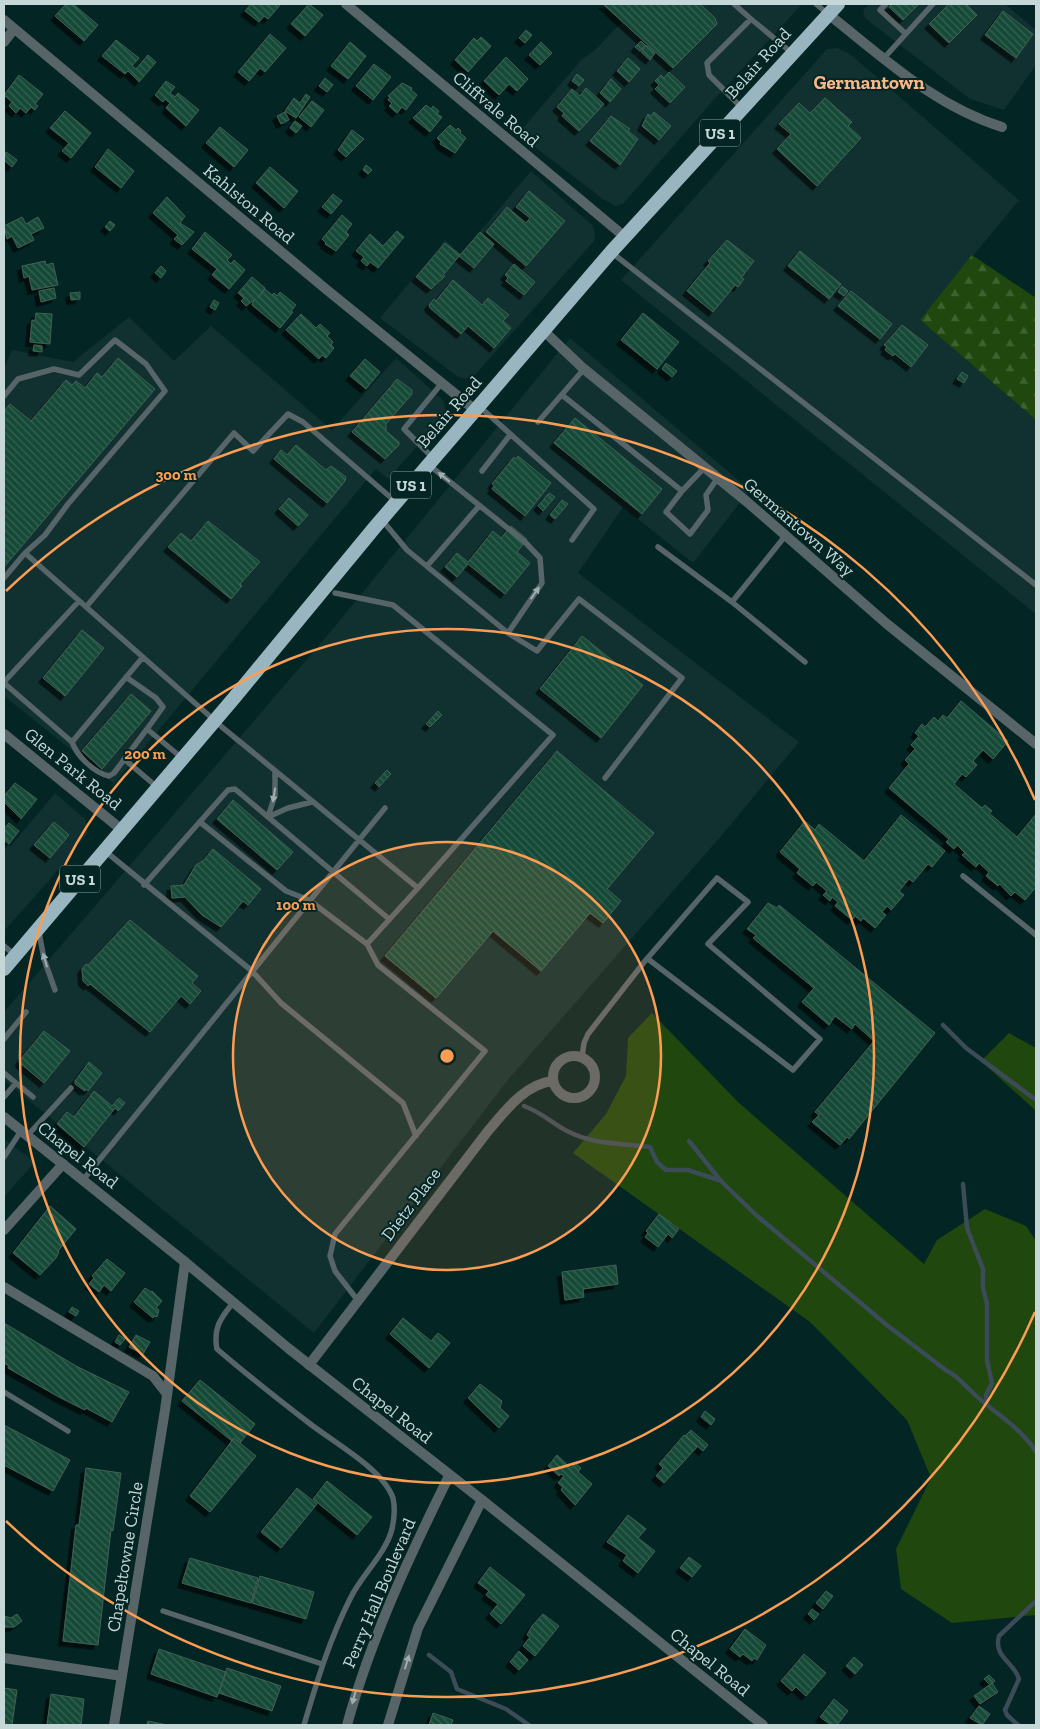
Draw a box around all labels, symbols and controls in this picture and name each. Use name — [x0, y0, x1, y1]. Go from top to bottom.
street label: Belair Road — [720, 23, 796, 103]
street label: Cliffvale Road — [448, 66, 544, 152]
district label: Germantown — [813, 71, 925, 94]
road number: US 1 — [700, 120, 740, 146]
street label: Kahlston Road — [199, 160, 299, 249]
street label: Belair Road — [412, 372, 486, 452]
text: 300 m — [155, 466, 197, 484]
road number: US 1 — [391, 472, 431, 498]
one-way arrow — [438, 472, 451, 483]
street label: Germantown Way — [739, 473, 860, 582]
one-way arrow — [530, 586, 540, 599]
street label: Glen Park Road — [20, 723, 126, 815]
text: 200 m — [124, 745, 166, 763]
one-way arrow — [270, 787, 278, 803]
road number: US 1 — [60, 866, 100, 892]
text: 100 m — [276, 896, 316, 914]
one-way arrow — [40, 952, 48, 967]
centre of rings — [438, 1047, 456, 1065]
street label: Chapel Road — [33, 1117, 123, 1193]
street label: Dietz Place — [376, 1163, 446, 1245]
street label: Chapel Road — [347, 1372, 437, 1448]
street label: Chapeltowne Circle — [102, 1480, 148, 1634]
street label: Perry Hall Boulevard — [338, 1515, 421, 1671]
street label: Chapel Road — [666, 1623, 754, 1701]
one-way arrow — [404, 1654, 412, 1669]
one-way arrow — [350, 1690, 358, 1705]

